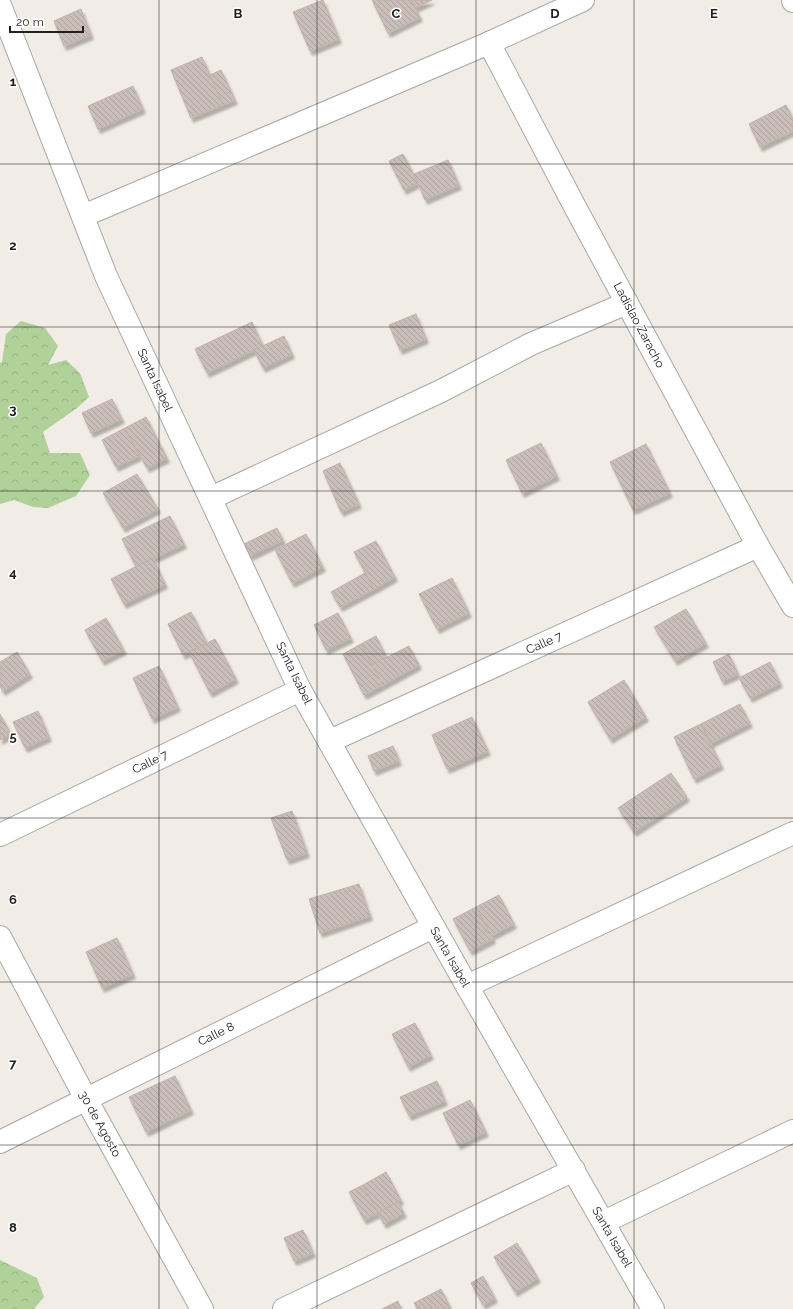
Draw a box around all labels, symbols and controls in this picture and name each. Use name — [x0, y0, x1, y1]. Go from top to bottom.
text: B — [234, 6, 243, 21]
text: C — [392, 6, 401, 21]
text: D — [550, 6, 560, 21]
text: E — [710, 6, 718, 21]
scale bar — [10, 8, 83, 34]
text: 20 m — [16, 15, 44, 29]
text: 1 — [10, 74, 17, 89]
text: 2 — [9, 238, 17, 253]
street label: Ladislao Zaracho — [611, 280, 667, 370]
street label: Santa Isabel — [134, 347, 176, 414]
text: 3 — [9, 402, 17, 417]
text: 4 — [9, 565, 17, 580]
street label: Calle 7 — [524, 629, 565, 657]
street label: Santa Isabel — [273, 640, 315, 707]
text: 5 — [9, 729, 17, 744]
street label: Calle 7 — [130, 747, 171, 777]
text: 6 — [9, 892, 17, 907]
street label: Santa Isabel — [427, 924, 473, 990]
street label: Calle 8 — [196, 1019, 236, 1049]
text: 7 — [9, 1056, 17, 1071]
street label: 30 de Agosto — [76, 1089, 124, 1159]
street label: Santa Isabel — [589, 1204, 635, 1270]
text: 8 — [9, 1220, 17, 1235]

